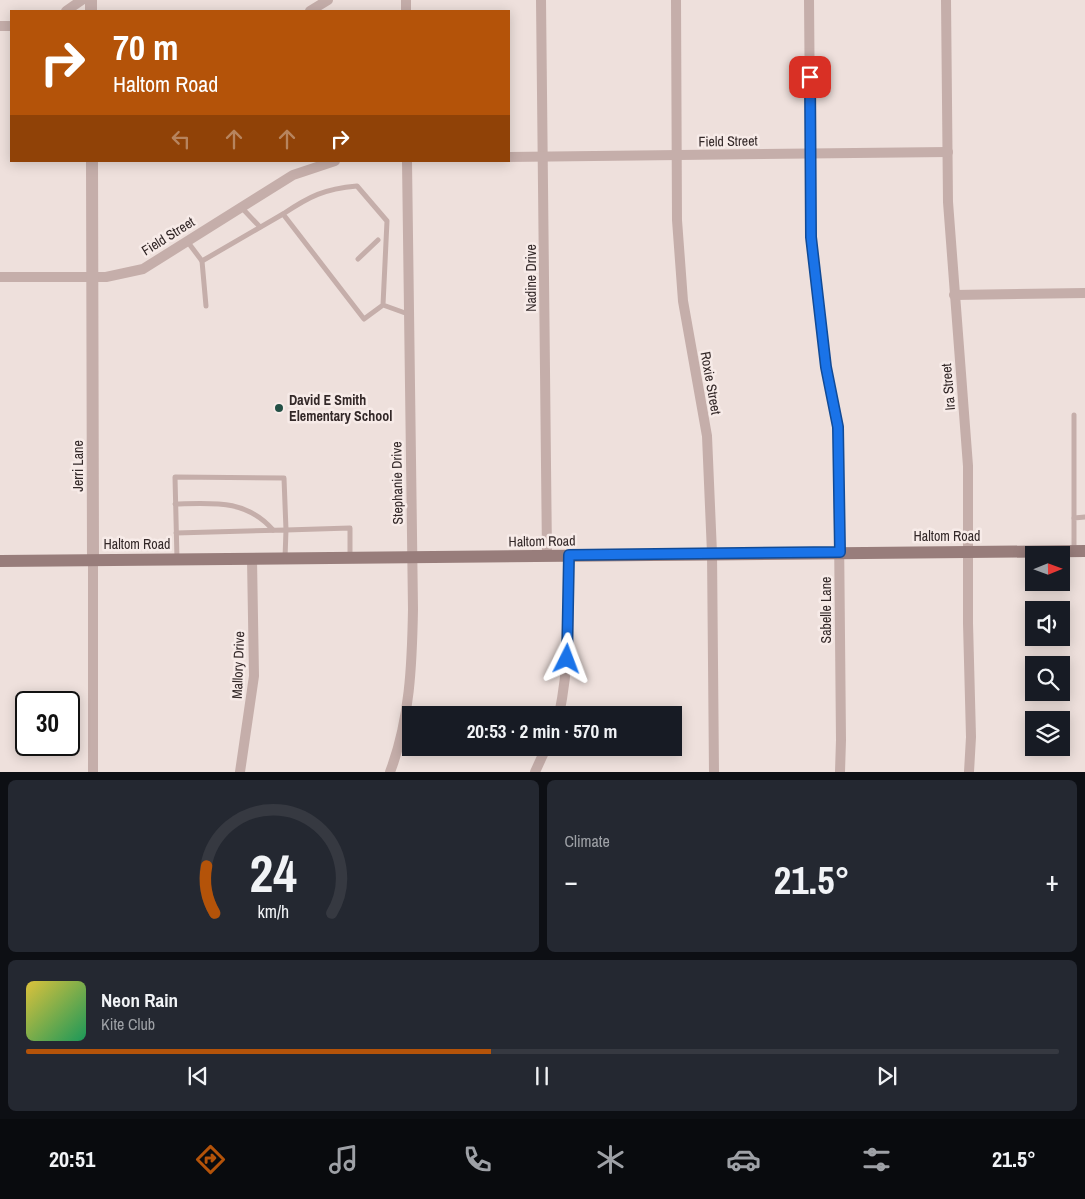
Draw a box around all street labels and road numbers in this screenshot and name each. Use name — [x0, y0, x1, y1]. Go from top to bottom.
street label: Field Street — [698, 131, 758, 151]
street label: Field Street — [138, 213, 198, 259]
street label: Nadine Drive — [522, 244, 540, 312]
street label: Roxie Street — [697, 350, 725, 416]
street label: Ira Street — [937, 363, 959, 411]
street label: Jerri Lane — [69, 440, 87, 492]
street label: Stephanie Drive — [387, 441, 407, 525]
street label: Haltom Road — [914, 527, 981, 545]
street label: Haltom Road — [508, 531, 576, 551]
street label: Haltom Road — [104, 535, 171, 553]
street label: Sabelle Lane — [817, 576, 835, 644]
street label: Mallory Drive — [228, 631, 248, 699]

